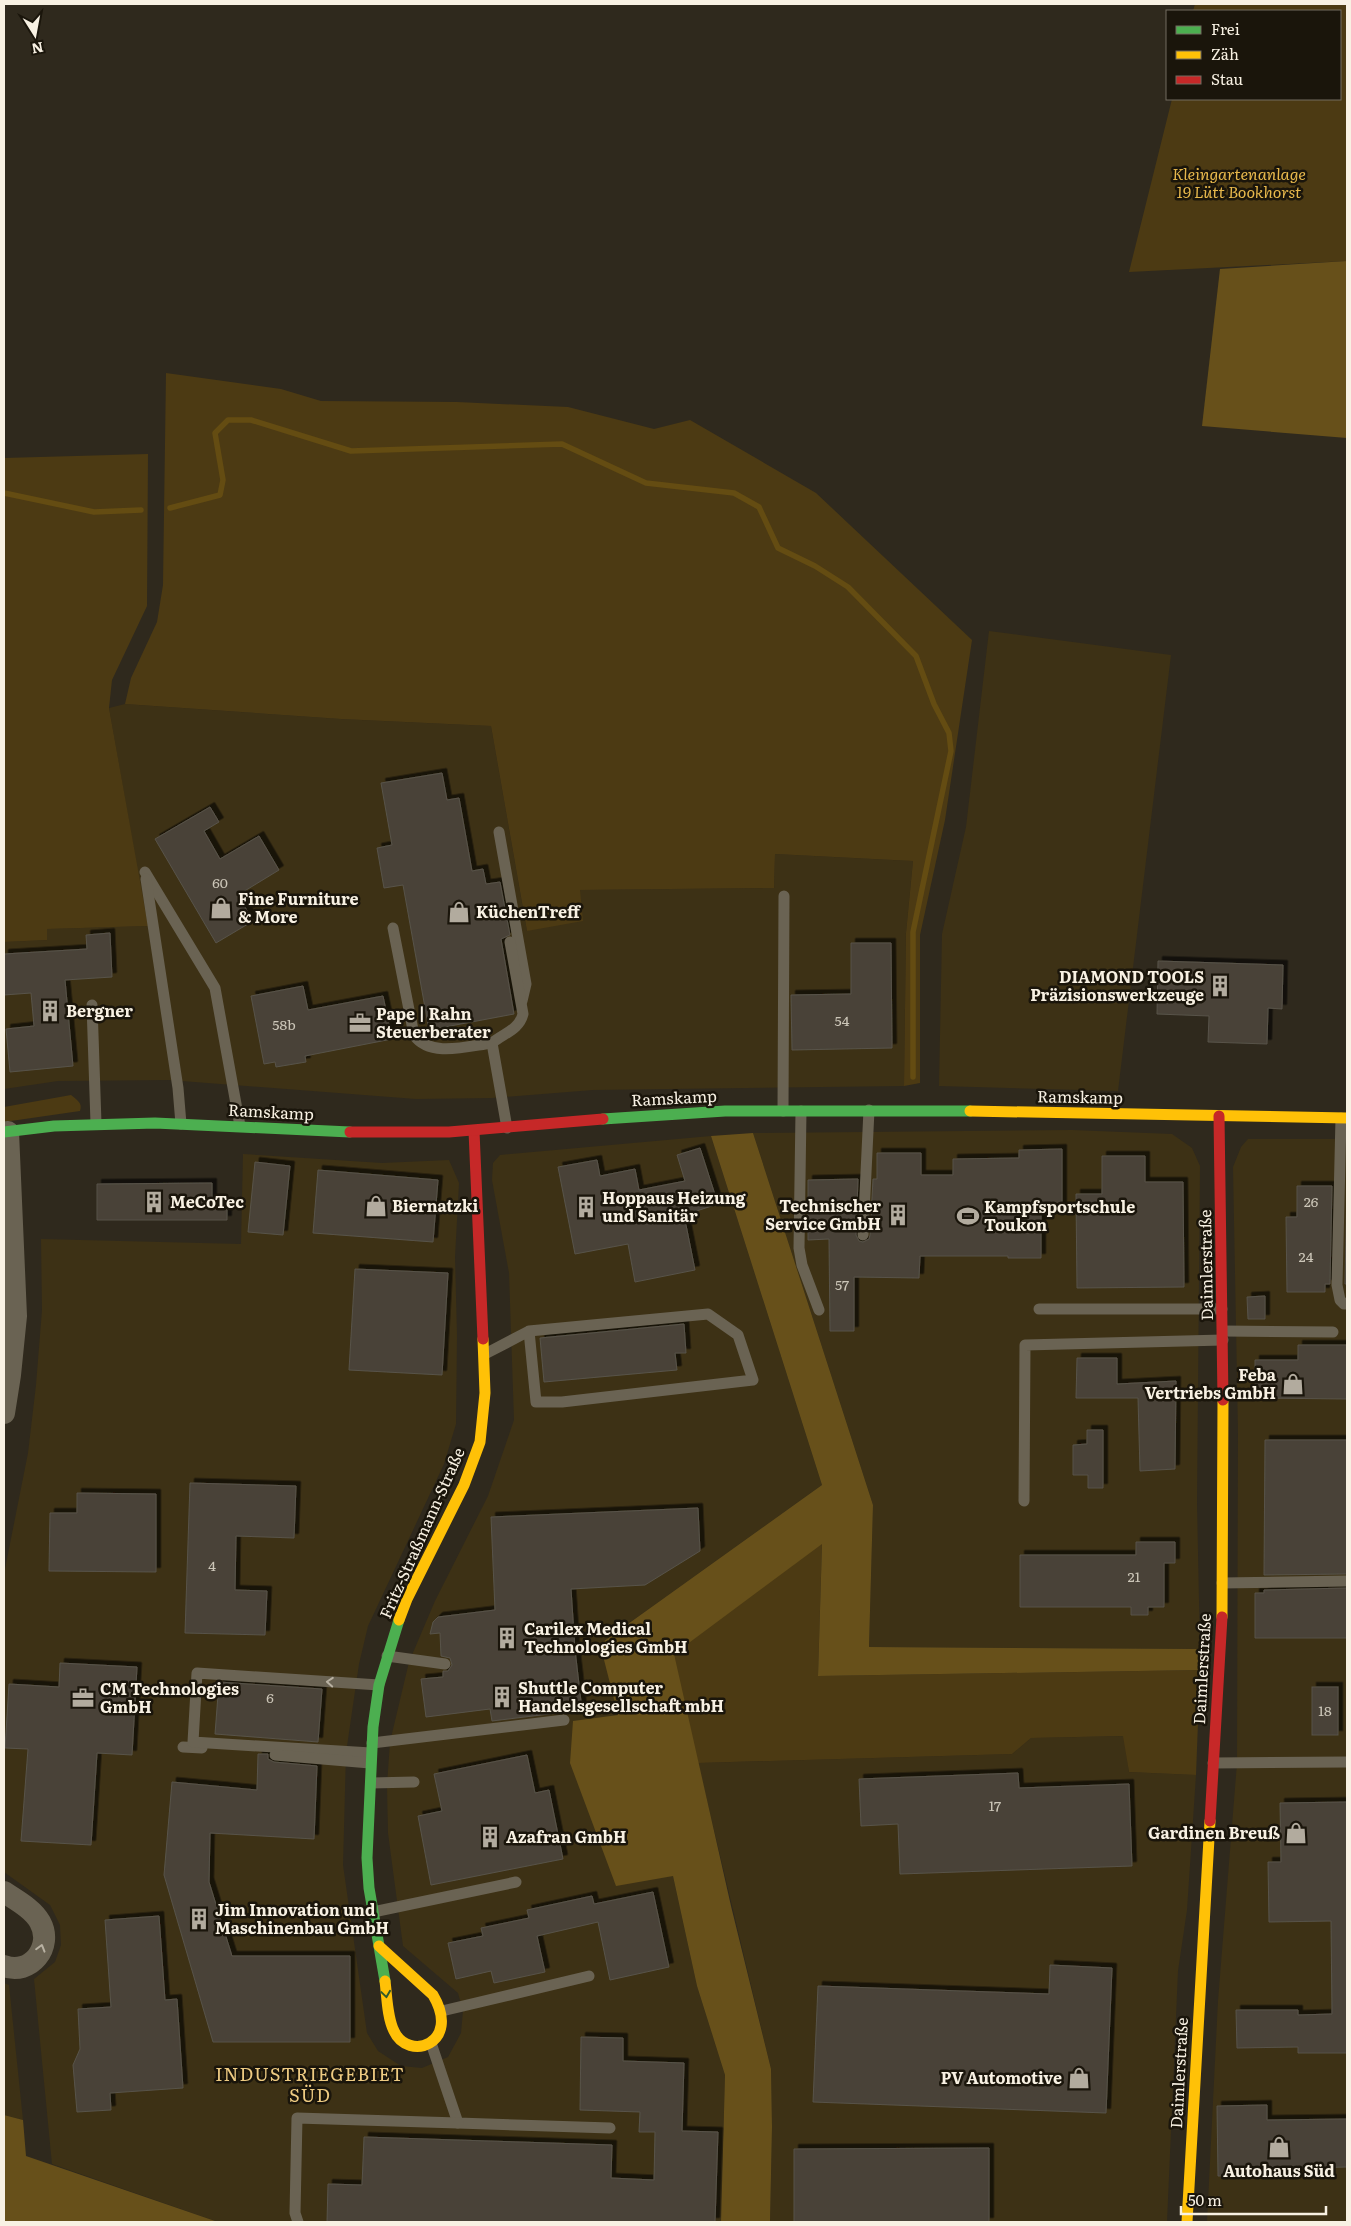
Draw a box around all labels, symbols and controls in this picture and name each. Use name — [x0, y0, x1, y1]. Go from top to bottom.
north arrow — [10, 10, 60, 60]
legend — [1166, 10, 1341, 100]
text: Frei — [1211, 17, 1240, 40]
text: N — [30, 38, 45, 60]
text: Zäh — [1211, 42, 1239, 65]
text: Stau — [1211, 67, 1243, 90]
park label: Kleingartenanlage 19 Lütt Bookhorst — [1172, 161, 1306, 203]
house number: 60 — [212, 872, 228, 892]
place label: Fine Furniture & More — [238, 886, 359, 928]
shop icon: Fine Furniture & More — [208, 895, 234, 921]
shop icon: KüchenTreff — [446, 899, 472, 925]
place label: KüchenTreff — [476, 899, 582, 923]
place label: DIAMOND TOOLS Präzisionswerkzeuge — [1030, 964, 1204, 1006]
building icon: DIAMOND TOOLS Präzisionswerkzeuge — [1207, 973, 1233, 999]
building icon: Bergner — [37, 998, 63, 1024]
place label: Bergner — [66, 998, 133, 1022]
place label: Pape | Rahn Steuerberater — [376, 1001, 491, 1043]
office icon: Pape | Rahn Steuerberater — [347, 1010, 373, 1036]
house number: 54 — [835, 1010, 850, 1030]
house number: 58b — [272, 1014, 296, 1034]
street label: Ramskamp — [630, 1083, 718, 1111]
street label: Ramskamp — [1037, 1083, 1123, 1109]
street label: Ramskamp — [228, 1097, 315, 1125]
place label: Hoppaus Heizung und Sanitär — [602, 1185, 746, 1227]
building icon: MeCoTec — [141, 1189, 167, 1215]
place label: MeCoTec — [170, 1189, 244, 1213]
house number: 26 — [1304, 1191, 1319, 1211]
shop icon: Biernatzki — [363, 1193, 389, 1219]
place label: Biernatzki — [392, 1193, 479, 1217]
place label: Technischer Service GmbH — [765, 1193, 881, 1235]
building icon: Hoppaus Heizung und Sanitär — [573, 1194, 599, 1220]
place label: Kampfsportschule Toukon — [984, 1194, 1135, 1236]
building icon: Technischer Service GmbH — [885, 1202, 911, 1228]
sports icon: Kampfsportschule Toukon — [955, 1203, 981, 1229]
street label: Daimlerstraße — [1192, 1209, 1218, 1321]
house number: 24 — [1299, 1246, 1314, 1266]
house number: 57 — [835, 1274, 849, 1294]
place label: Feba Vertriebs GmbH — [1145, 1362, 1277, 1404]
shop icon: Feba Vertriebs GmbH — [1280, 1371, 1306, 1397]
street label: Fritz-Straßmann-Straße — [373, 1443, 470, 1622]
house number: 4 — [208, 1555, 216, 1575]
house number: 21 — [1128, 1566, 1141, 1586]
street label: Daimlerstraße — [1186, 1613, 1216, 1725]
place label: Carilex Medical Technologies GmbH — [524, 1616, 687, 1658]
building icon: Carilex Medical Technologies GmbH — [494, 1625, 520, 1651]
place label: Shuttle Computer Handelsgesellschaft mbH — [518, 1675, 724, 1717]
place label: CM Technologies GmbH — [100, 1676, 239, 1718]
one-way arrow — [326, 1677, 334, 1688]
building icon: Shuttle Computer Handelsgesellschaft mbH — [489, 1684, 515, 1710]
office icon: CM Technologies GmbH — [70, 1685, 96, 1711]
house number: 6 — [266, 1687, 274, 1707]
house number: 18 — [1318, 1700, 1332, 1720]
house number: 17 — [989, 1795, 1001, 1815]
place label: Gardinen Breuß — [1148, 1820, 1280, 1844]
shop icon: Gardinen Breuß — [1283, 1820, 1309, 1846]
building icon: Azafran GmbH — [477, 1824, 503, 1850]
place label: Azafran GmbH — [506, 1824, 626, 1848]
place label: Jim Innovation und Maschinenbau GmbH — [215, 1897, 389, 1939]
building icon: Jim Innovation und Maschinenbau GmbH — [186, 1906, 212, 1932]
one-way arrow — [36, 1944, 46, 1953]
one-way arrow — [380, 1990, 391, 1998]
street label: Daimlerstraße — [1163, 2017, 1193, 2129]
district label: INDUSTRIEGEBIET SÜD — [215, 2060, 405, 2108]
place label: PV Automotive — [941, 2065, 1062, 2089]
shop icon: PV Automotive — [1066, 2065, 1092, 2091]
shop icon: Autohaus Süd — [1266, 2134, 1292, 2160]
place label: Autohaus Süd — [1223, 2158, 1335, 2182]
scale bar — [1181, 2184, 1326, 2216]
text: 50 m — [1188, 2188, 1222, 2211]

